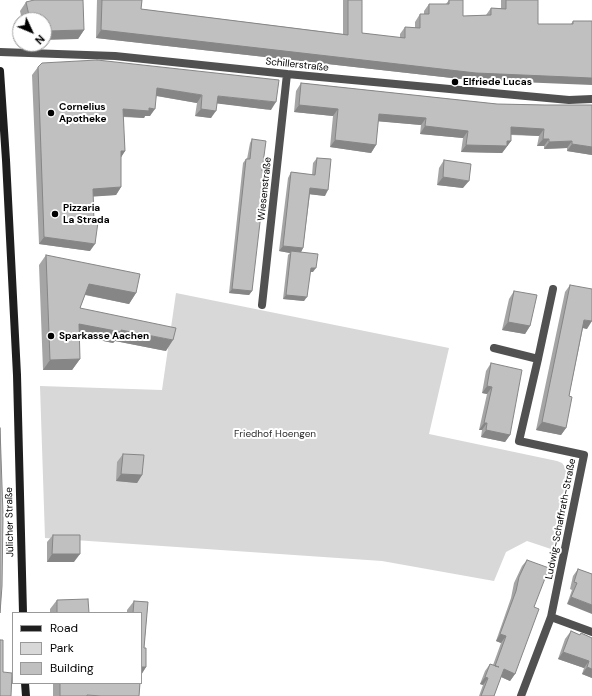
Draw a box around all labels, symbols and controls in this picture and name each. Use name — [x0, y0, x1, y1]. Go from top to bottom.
north arrow — [12, 12, 52, 52]
text: N — [32, 32, 48, 47]
street label: Schillerstraße — [265, 56, 329, 74]
place label: Elfriede Lucas — [463, 76, 532, 88]
marker: Elfriede Lucas — [450, 77, 460, 87]
place label: Cornelius Apotheke — [59, 101, 106, 124]
marker: Cornelius Apotheke — [46, 108, 56, 118]
street label: Wiesenstraße — [256, 156, 274, 222]
place label: Pizzaria La Strada — [63, 202, 110, 226]
marker: Pizzaria La Strada — [50, 209, 60, 219]
place label: Sparkasse Aachen — [59, 330, 149, 342]
marker: Sparkasse Aachen — [46, 331, 56, 341]
park label: Friedhof Hoengen — [234, 428, 316, 440]
street label: Ludwig-Schaffrath-Straße — [543, 458, 579, 580]
street label: Jülicher Straße — [3, 487, 17, 557]
legend — [12, 612, 142, 684]
text: Road — [50, 620, 78, 636]
text: Park — [50, 640, 74, 656]
text: Building — [50, 660, 94, 676]

